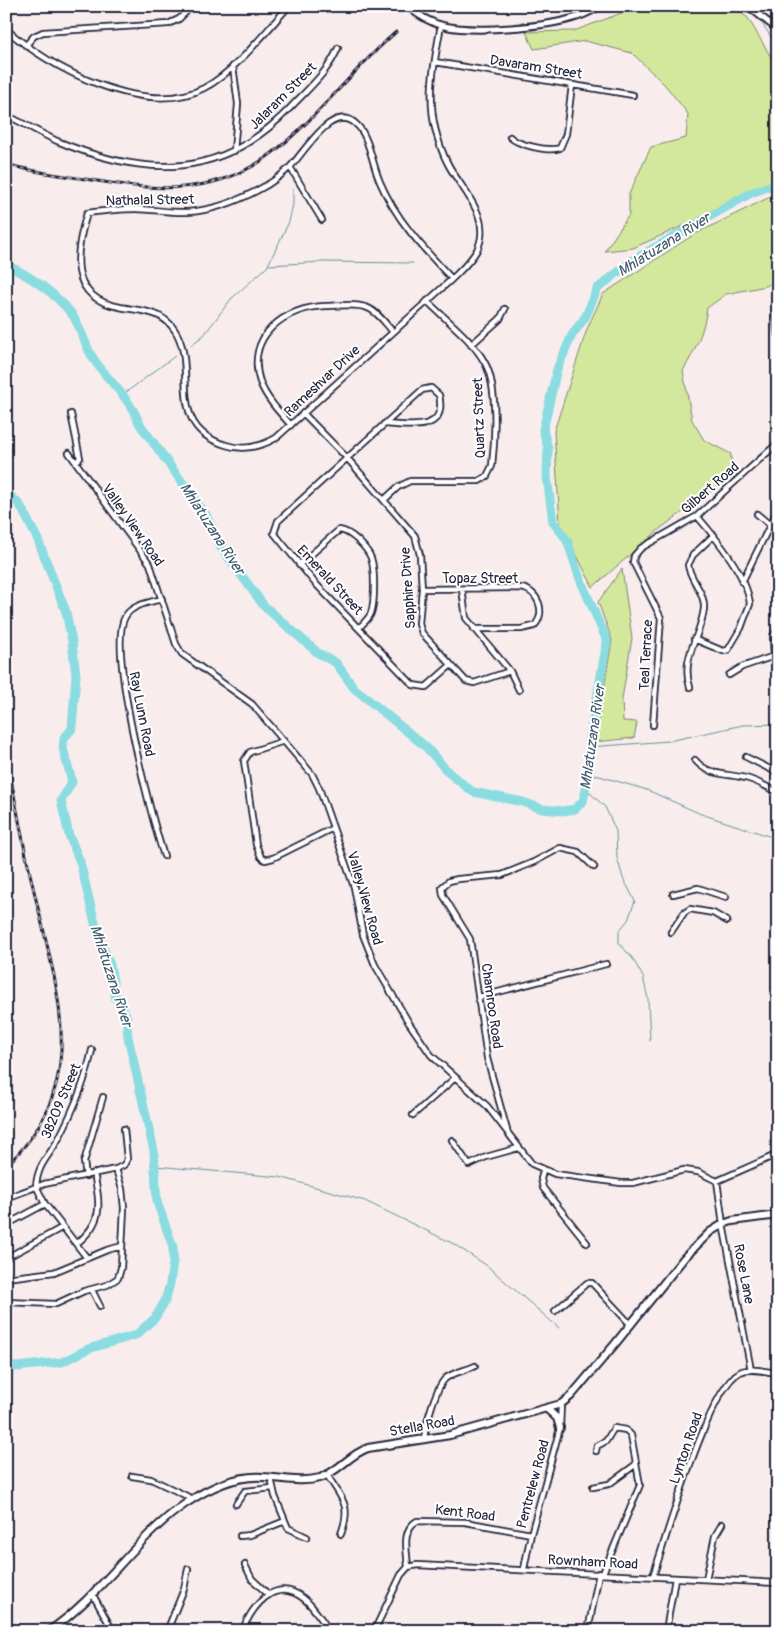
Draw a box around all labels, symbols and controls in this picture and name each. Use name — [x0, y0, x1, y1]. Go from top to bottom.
street label: Davaram Street — [489, 51, 584, 83]
street label: Jalaram Street — [246, 59, 320, 133]
street label: Nathalal Street — [106, 191, 195, 209]
water label: Mhlatuzana River — [614, 208, 715, 281]
street label: Rameshvar Drive — [281, 341, 364, 420]
street label: Quartz Street — [469, 377, 489, 459]
street label: Gilbert Road — [677, 458, 743, 518]
water label: Mhlatuzana River — [175, 479, 250, 580]
street label: Valley View Road — [98, 480, 168, 570]
street label: Emerald Street — [293, 542, 367, 619]
street label: Sapphire Drive — [397, 547, 419, 629]
street label: Topaz Street — [442, 570, 518, 587]
street label: Teal Terrace — [636, 619, 656, 691]
street label: Ray Lunn Road — [125, 670, 159, 758]
water label: Mhlatuzana River — [576, 682, 610, 791]
street label: Valley View Road — [343, 849, 387, 947]
water label: Mhlatuzana River — [86, 923, 137, 1031]
street label: Chamroo Road — [478, 962, 506, 1050]
street label: 38209 Street — [37, 1060, 85, 1141]
street label: Rose Lane — [730, 1243, 758, 1305]
street label: Lynton Road — [666, 1410, 706, 1486]
street label: Stella Road — [388, 1412, 456, 1440]
street label: Pentrelew Road — [513, 1438, 553, 1530]
street label: Kent Road — [434, 1501, 496, 1525]
street label: Rownham Road — [547, 1551, 639, 1573]

